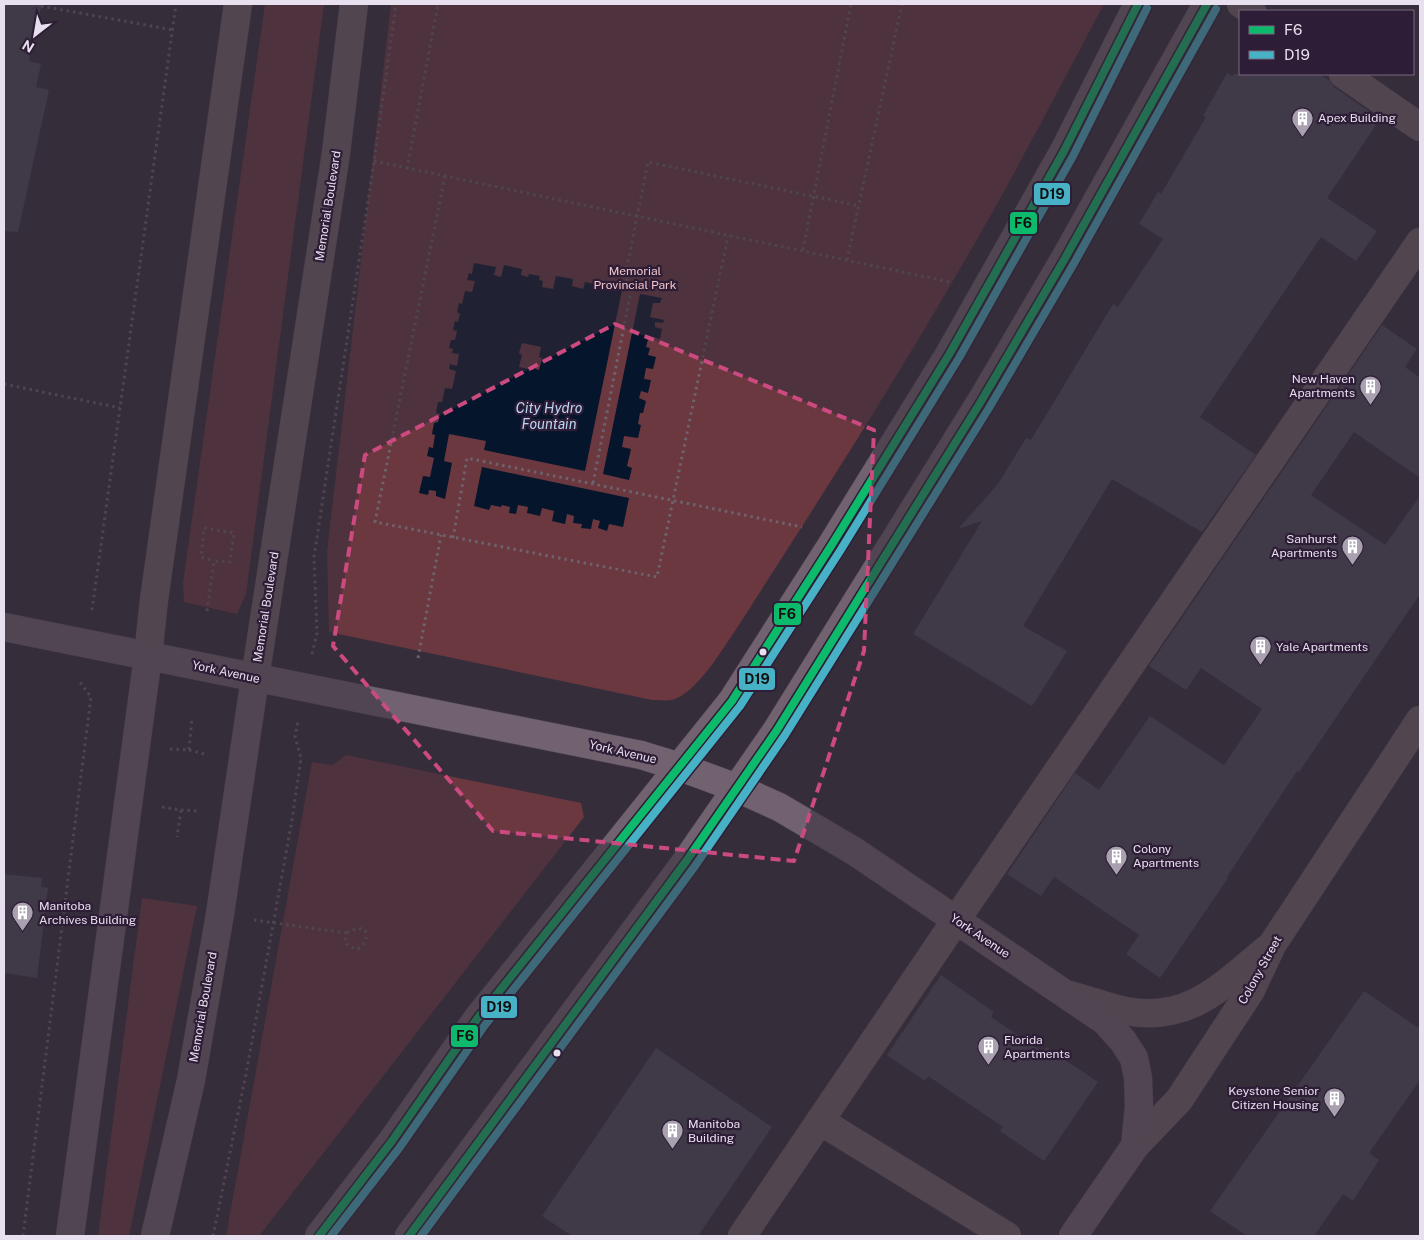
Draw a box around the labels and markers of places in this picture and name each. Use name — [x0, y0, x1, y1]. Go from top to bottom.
building icon: Apex Building — [1290, 106, 1314, 137]
place label: Apex Building — [1318, 111, 1396, 125]
place label: New Haven Apartments — [1289, 372, 1355, 400]
building icon: New Haven Apartments — [1359, 374, 1383, 405]
place label: Sanhurst Apartments — [1271, 532, 1337, 560]
building icon: Sanhurst Apartments — [1341, 534, 1365, 565]
building icon: Yale Apartments — [1248, 635, 1272, 666]
place label: Yale Apartments — [1276, 640, 1368, 654]
unlabelled marker — [758, 647, 768, 657]
place label: Colony Apartments — [1133, 842, 1199, 870]
building icon: Colony Apartments — [1105, 844, 1129, 875]
place label: Manitoba Archives Building — [39, 899, 136, 927]
building icon: Manitoba Archives Building — [11, 901, 35, 932]
place label: Florida Apartments — [1004, 1033, 1070, 1061]
building icon: Florida Apartments — [976, 1035, 1000, 1066]
unlabelled marker — [552, 1048, 562, 1058]
place label: Keystone Senior Citizen Housing — [1228, 1084, 1319, 1112]
building icon: Keystone Senior Citizen Housing — [1323, 1086, 1347, 1117]
place label: Manitoba Building — [688, 1117, 740, 1145]
building icon: Manitoba Building — [660, 1119, 684, 1150]

